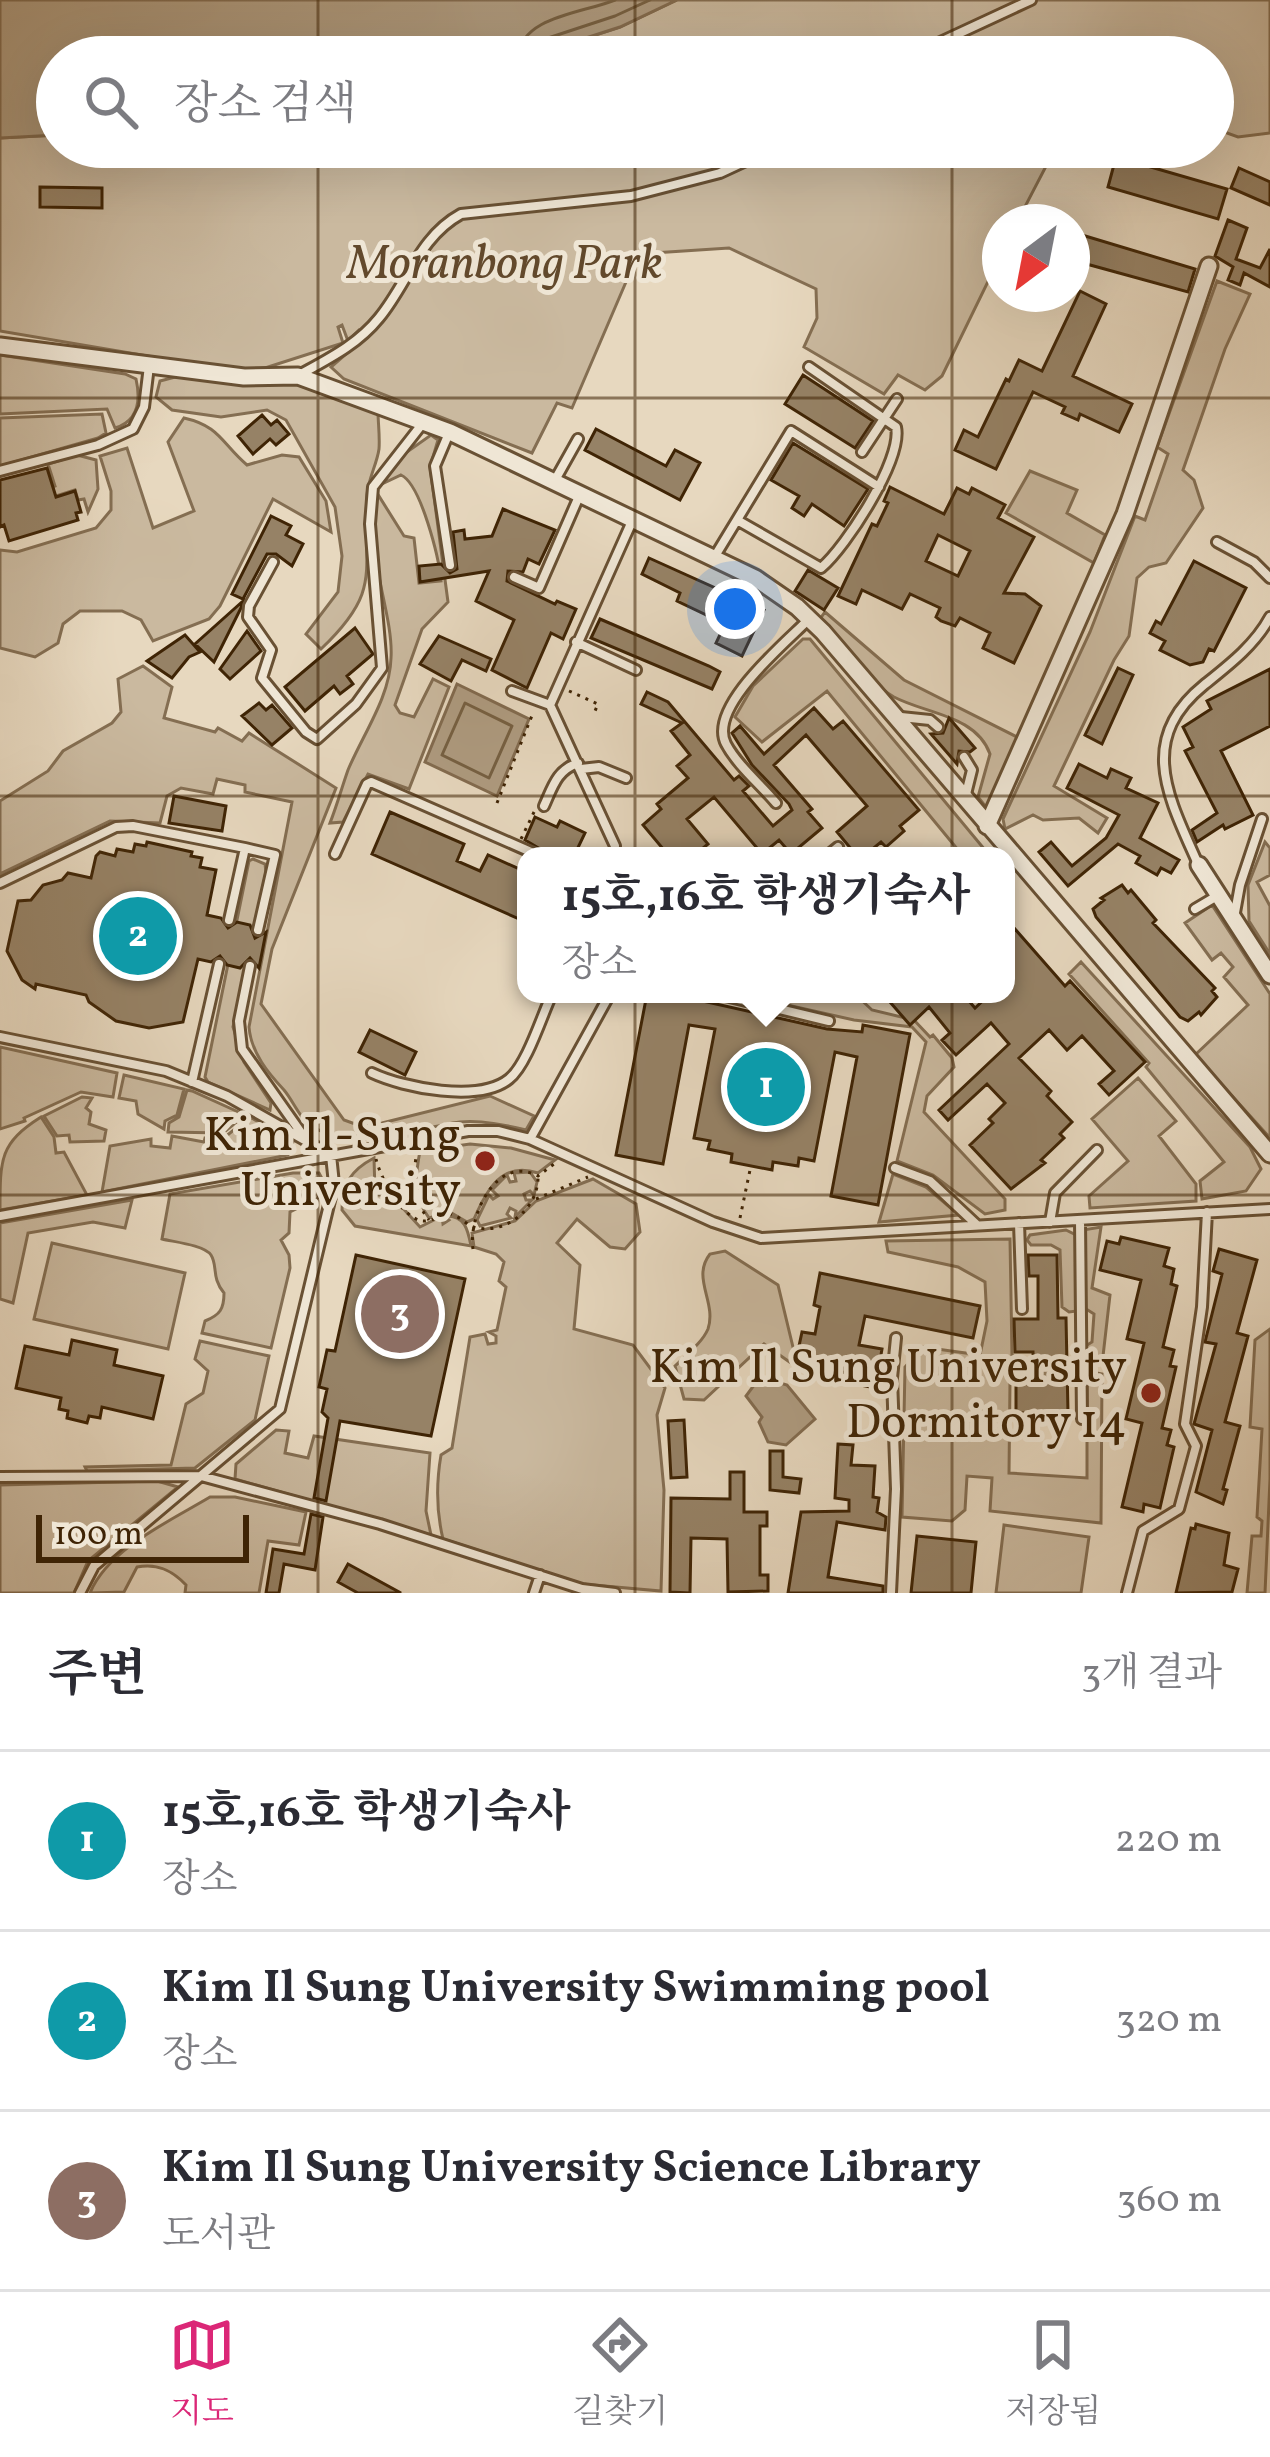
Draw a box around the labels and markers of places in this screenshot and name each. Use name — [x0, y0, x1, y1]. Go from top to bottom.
pin: 2 — [99, 891, 177, 981]
pin: 1 — [727, 1042, 805, 1132]
place label: Kim Il-Sung University — [204, 1104, 461, 1226]
marker: Kim Il-Sung University — [472, 1148, 498, 1174]
pin: 3 — [361, 1269, 439, 1359]
place label: Kim Il Sung University Dormitory 14 — [650, 1336, 1127, 1458]
marker: Kim Il Sung University Dormitory 14 — [1138, 1380, 1164, 1406]

